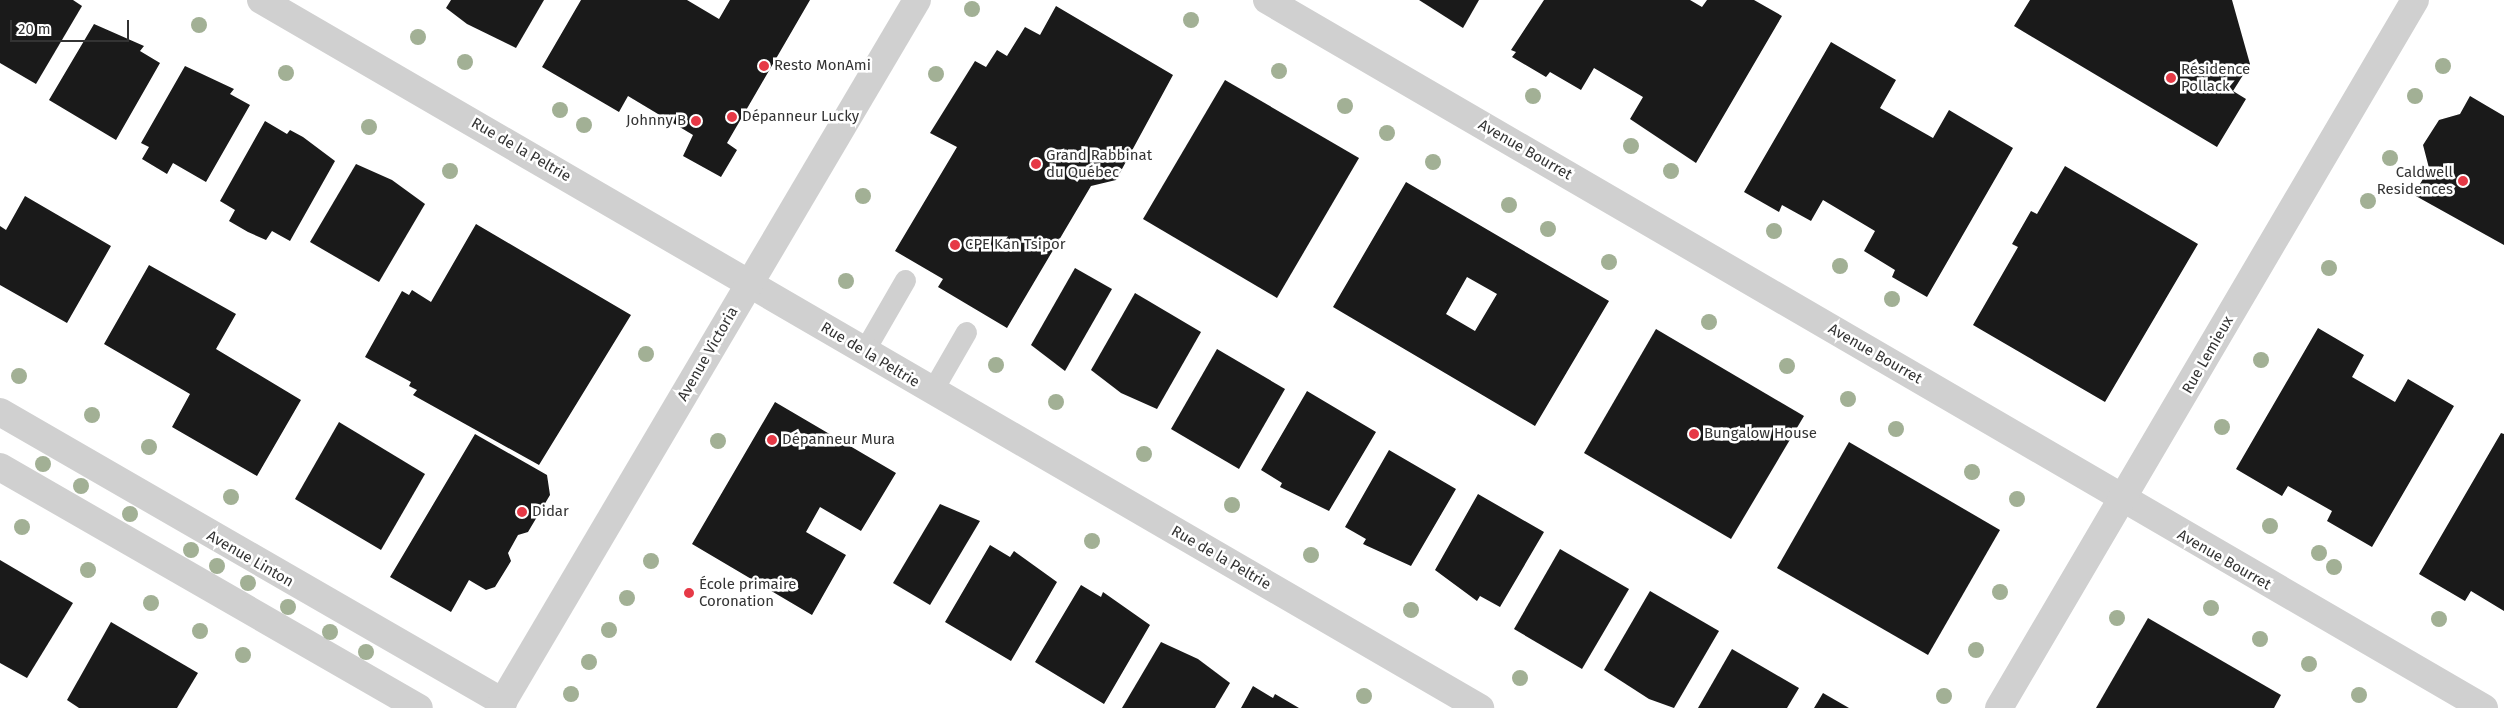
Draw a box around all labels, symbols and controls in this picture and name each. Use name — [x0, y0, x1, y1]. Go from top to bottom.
scale bar — [12, 10, 131, 42]
text: 20 m — [18, 20, 51, 38]
place label: Resto MonAmi — [774, 57, 871, 75]
marker: Resto MonAmi — [758, 60, 770, 72]
place label: Résidence Pollack — [2181, 60, 2250, 95]
marker: Résidence Pollack — [2165, 72, 2177, 84]
place label: Dépanneur Lucky — [742, 108, 859, 126]
marker: Dépanneur Lucky — [726, 111, 738, 123]
place label: Johnny B — [626, 112, 686, 130]
street label: Rue de la Peltrie — [468, 114, 574, 186]
marker: Johnny B — [690, 115, 702, 127]
street label: Avenue Bourret — [1475, 116, 1575, 184]
place label: Grand Rabbinat du Québec — [1046, 146, 1152, 181]
marker: Grand Rabbinat du Québec — [1030, 158, 1042, 170]
place label: Caldwell Residences — [2377, 163, 2453, 198]
marker: Caldwell Residences — [2457, 175, 2469, 187]
place label: CPE Kan Tsipor — [965, 236, 1065, 254]
marker: CPE Kan Tsipor — [949, 239, 961, 251]
street label: Avenue Victoria — [674, 304, 742, 404]
street label: Rue Lemieux — [2179, 313, 2237, 397]
street label: Rue de la Peltrie — [817, 318, 923, 392]
street label: Avenue Bourret — [1825, 320, 1925, 388]
place label: Bungalow House — [1704, 425, 1817, 443]
marker: Bungalow House — [1688, 428, 1700, 440]
place label: Dépanneur Mura — [782, 431, 895, 449]
marker: Dépanneur Mura — [766, 434, 778, 446]
place label: Didar — [532, 503, 569, 521]
marker: Didar — [516, 506, 528, 518]
street label: Rue de la Peltrie — [1168, 522, 1274, 594]
street label: Avenue Bourret — [2174, 526, 2274, 594]
street label: Avenue Linton — [204, 527, 296, 591]
place label: École primaire Coronation — [699, 575, 797, 610]
marker: École primaire Coronation — [683, 587, 695, 599]

